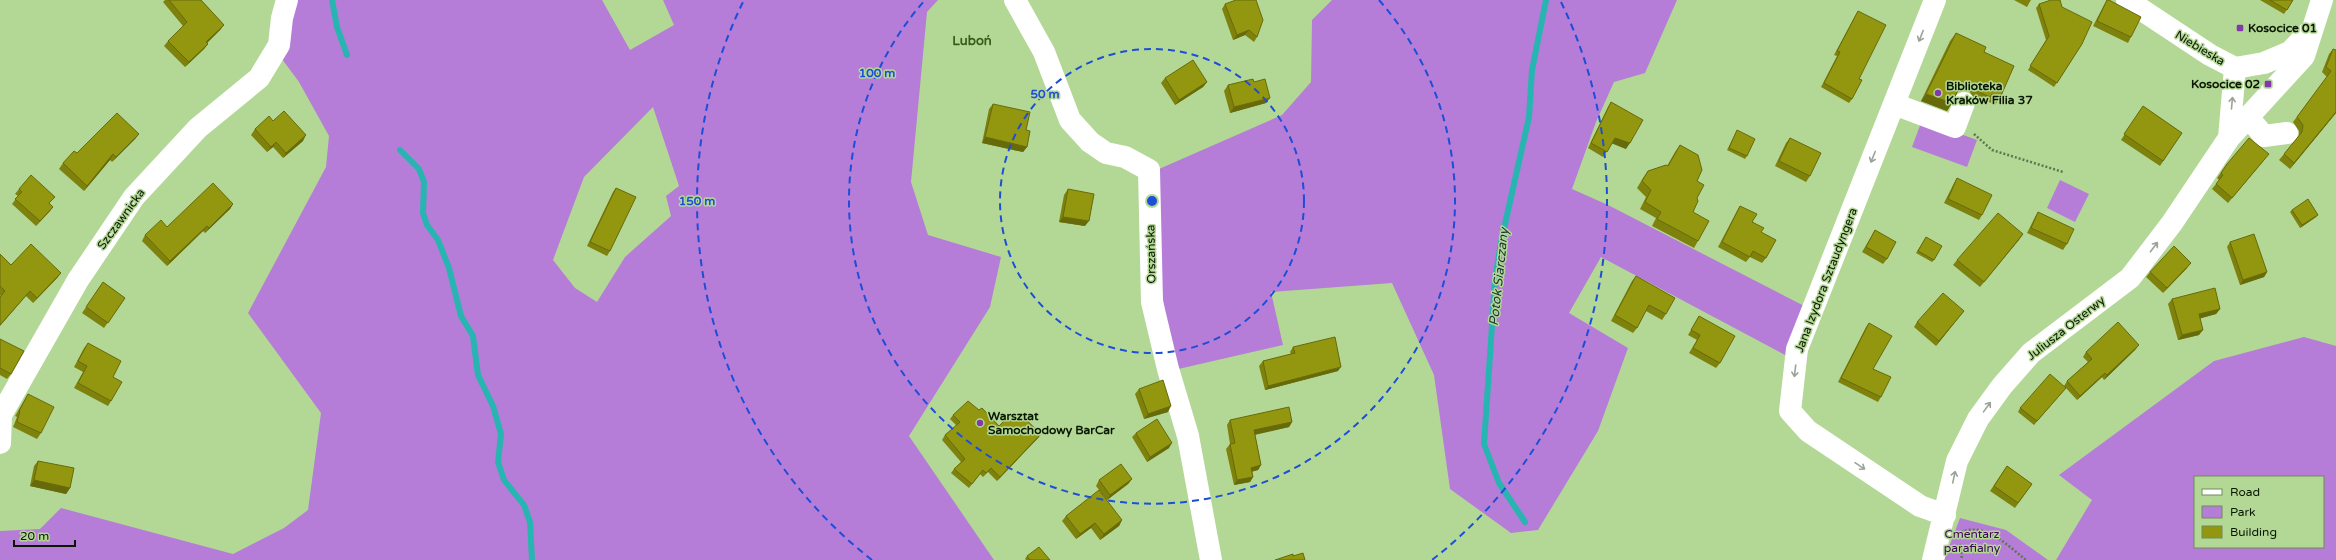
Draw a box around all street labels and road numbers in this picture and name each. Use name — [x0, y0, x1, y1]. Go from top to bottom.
street label: Niebieska — [2173, 28, 2227, 68]
street label: Szczawnicka — [94, 186, 148, 252]
street label: Jana Izydora Sztaudyngera — [1792, 206, 1860, 354]
street label: Orszańska — [1143, 224, 1159, 284]
street label: Juliusza Osterwy — [2024, 293, 2108, 363]

